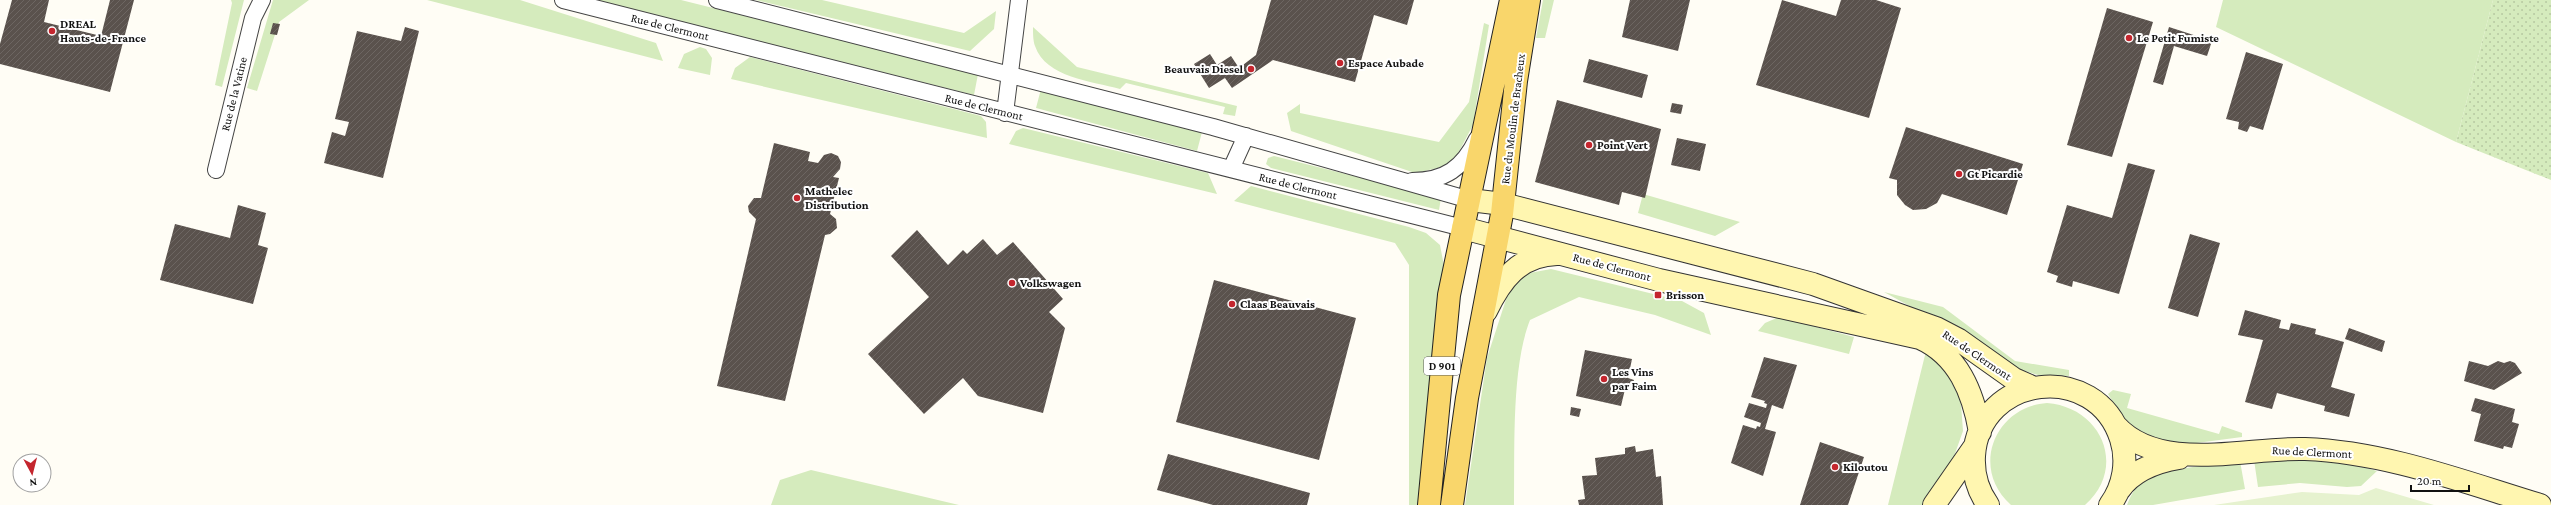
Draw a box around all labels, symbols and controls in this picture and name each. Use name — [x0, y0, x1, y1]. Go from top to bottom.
street label: Rue de Clermont — [629, 11, 712, 44]
place label: DREAL Hauts-de-France — [60, 17, 146, 45]
marker: DREAL Hauts-de-France — [47, 26, 57, 36]
place label: Le Petit Fumiste — [2137, 31, 2219, 45]
marker: Le Petit Fumiste — [2124, 33, 2134, 43]
street label: Rue du Moulin de Bracheux — [1498, 53, 1528, 185]
street label: Rue de la Vatine — [218, 55, 250, 133]
place label: Espace Aubade — [1348, 56, 1424, 70]
marker: Espace Aubade — [1335, 58, 1345, 68]
place label: Beauvais Diesel — [1164, 62, 1244, 76]
marker: Beauvais Diesel — [1246, 64, 1256, 74]
street label: Rue de Clermont — [943, 91, 1026, 124]
place label: Point Vert — [1597, 138, 1649, 152]
marker: Point Vert — [1584, 140, 1594, 150]
place label: Gt Picardie — [1967, 167, 2023, 181]
marker: Gt Picardie — [1954, 169, 1964, 179]
street label: Rue de Clermont — [1257, 170, 1340, 203]
place label: Mathelec Distribution — [805, 184, 869, 212]
marker: Mathelec Distribution — [792, 193, 802, 203]
street label: Rue de Clermont — [1572, 250, 1653, 284]
place label: Volkswagen — [1019, 276, 1081, 290]
marker: Volkswagen — [1007, 278, 1017, 288]
place label: Brisson — [1666, 288, 1704, 302]
marker: Brisson — [1653, 290, 1663, 300]
place label: Claas Beauvais — [1240, 297, 1315, 311]
marker: Claas Beauvais — [1227, 299, 1237, 309]
street label: Rue de Clermont — [1940, 327, 2015, 384]
road number: D 901 — [1424, 357, 1460, 375]
place label: Les Vins par Faim — [1612, 365, 1658, 393]
marker: Les Vins par Faim — [1599, 374, 1609, 384]
street label: Rue de Clermont — [2272, 443, 2353, 461]
north arrow — [12, 453, 52, 493]
place label: Kiloutou — [1843, 460, 1888, 474]
marker: Kiloutou — [1830, 462, 1840, 472]
scale bar — [2411, 467, 2469, 493]
text: 20 m — [2417, 474, 2442, 488]
text: N — [28, 477, 38, 489]

